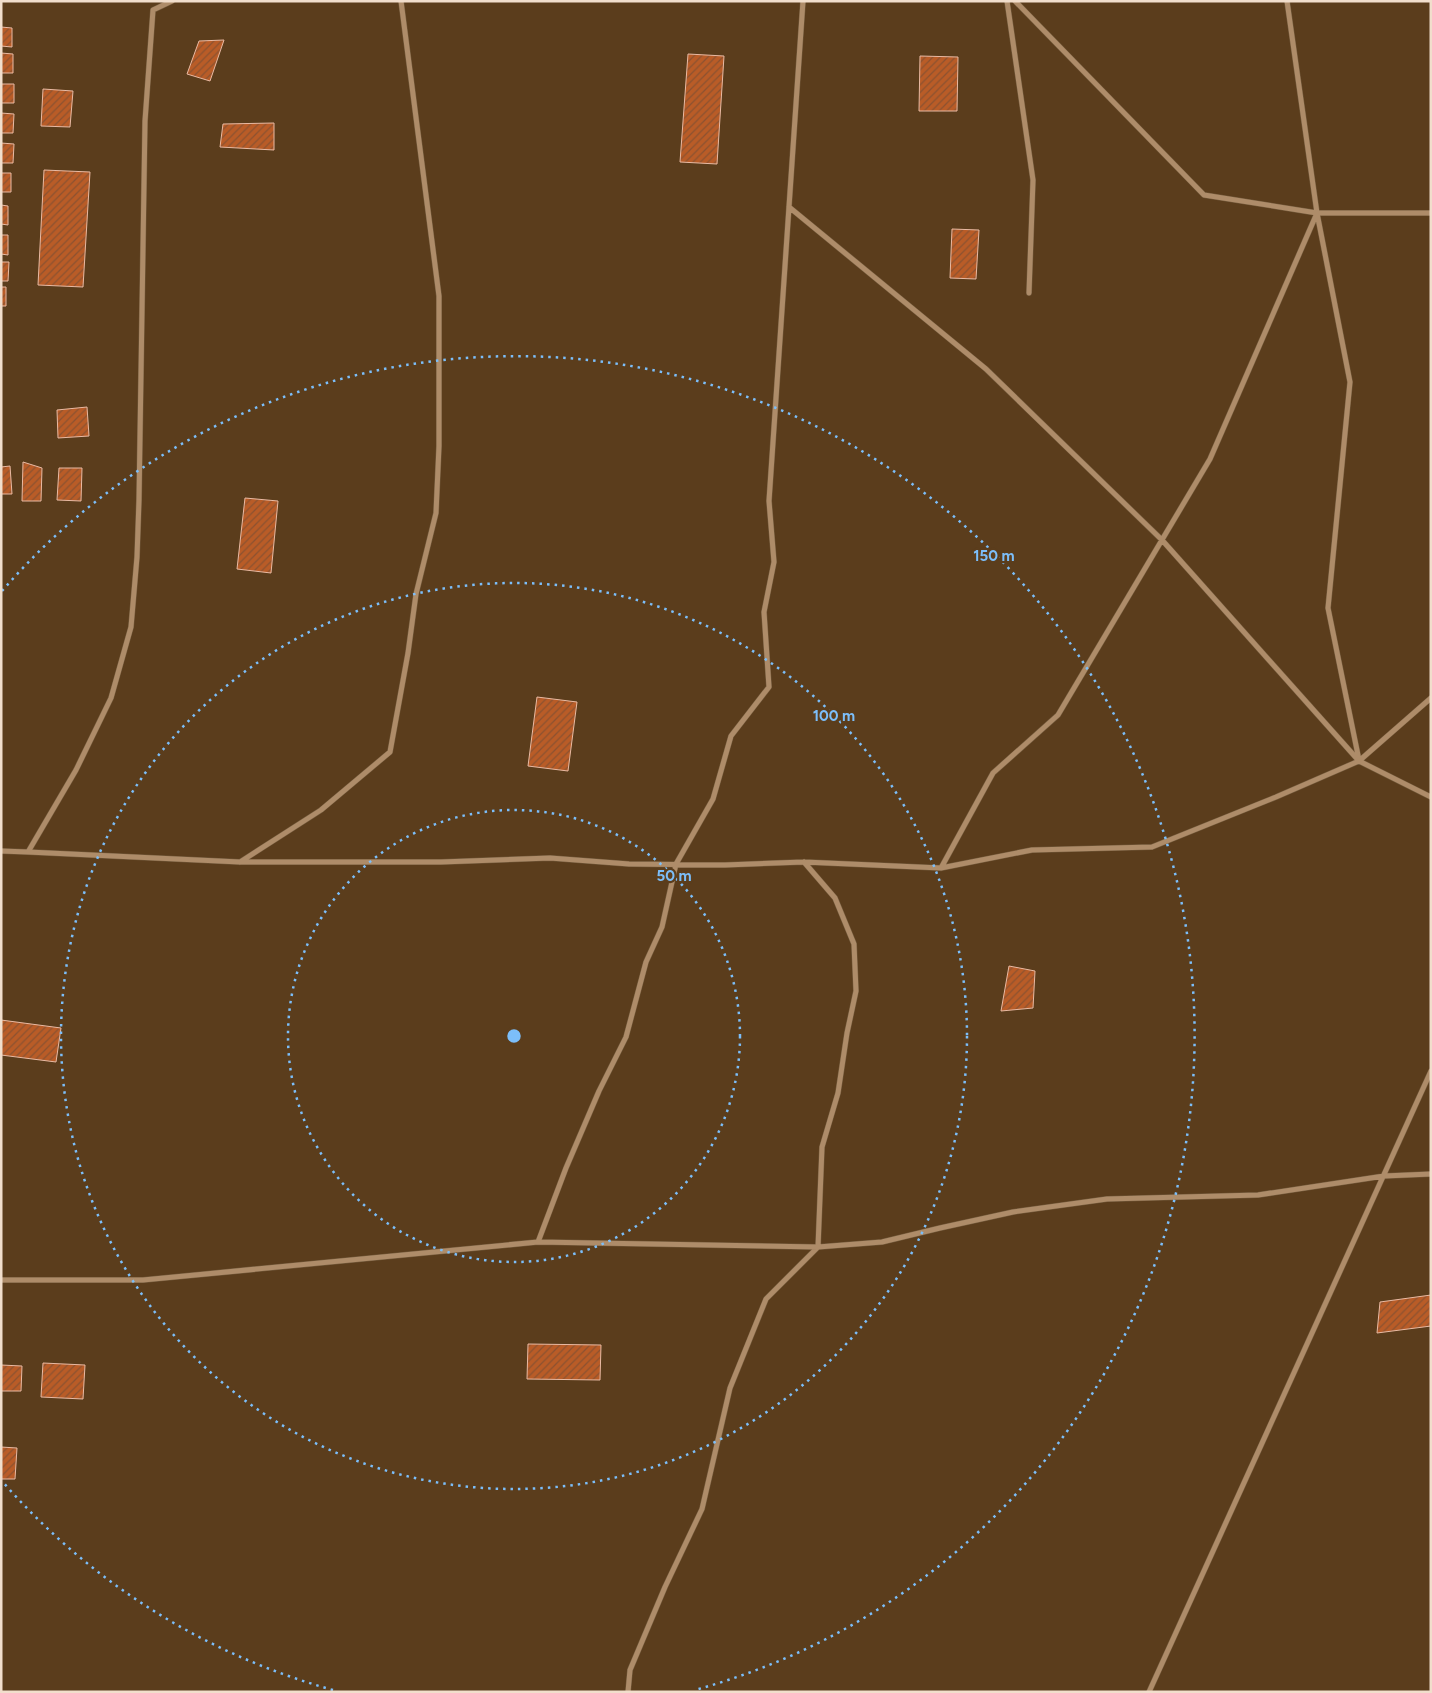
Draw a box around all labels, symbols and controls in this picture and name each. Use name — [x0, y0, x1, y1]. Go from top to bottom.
text: 150 m — [973, 547, 1015, 565]
text: 100 m — [813, 707, 855, 725]
text: 50 m — [656, 867, 692, 885]
centre of rings — [505, 1027, 523, 1045]

